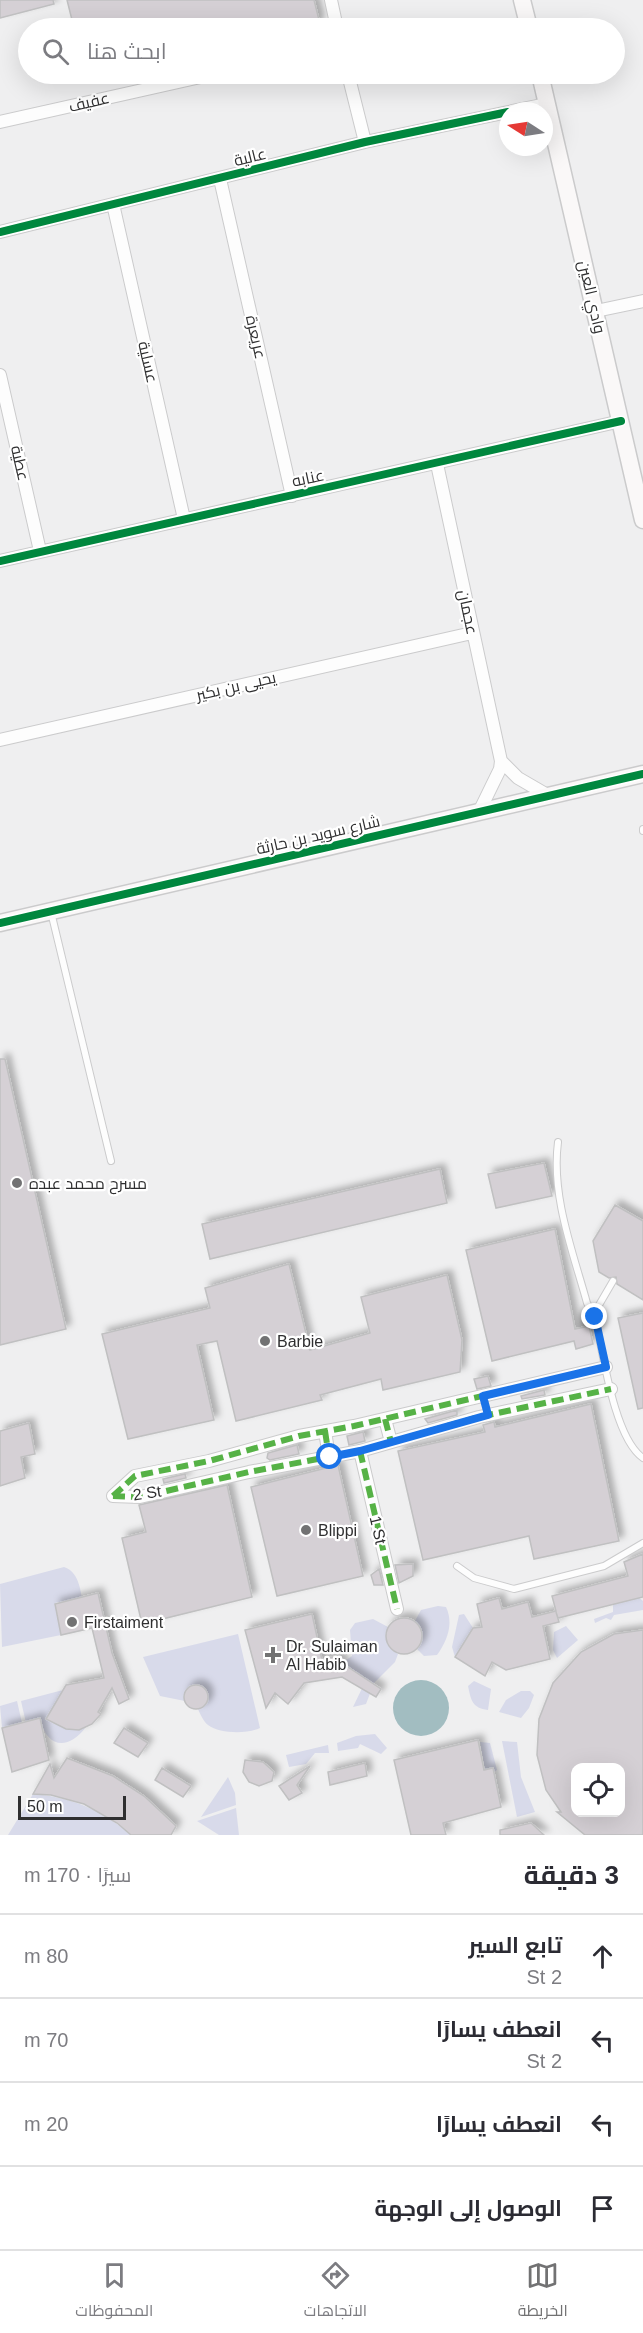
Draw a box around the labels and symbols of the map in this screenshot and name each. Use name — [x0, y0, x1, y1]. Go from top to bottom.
street label: عفيف — [67, 89, 111, 116]
north arrow — [499, 102, 553, 156]
street label: عالية — [232, 145, 268, 170]
street label: وادي العين — [570, 259, 609, 336]
street label: عريعرة — [242, 314, 269, 361]
street label: عسلية — [134, 340, 161, 385]
street label: عطية — [7, 444, 32, 482]
street label: عنابه — [290, 466, 326, 491]
street label: عجمان — [453, 588, 481, 636]
street label: يحيى بن بكير — [193, 668, 279, 706]
street label: شارع سويد بن حارثة — [254, 812, 382, 860]
place label: مسرح محمد عبده — [29, 1175, 147, 1195]
marker: مسرح محمد عبده — [10, 1176, 24, 1190]
route end — [581, 1303, 607, 1329]
place label: Barbie — [277, 1333, 323, 1350]
marker: Barbie — [258, 1334, 272, 1348]
route start — [316, 1443, 342, 1469]
street label: 2 St — [132, 1483, 163, 1503]
street label: 1 St — [367, 1514, 390, 1546]
place label: Blippi — [318, 1522, 357, 1539]
marker: Blippi — [299, 1523, 313, 1537]
place label: Firstaiment — [84, 1614, 164, 1631]
marker: Firstaiment — [65, 1615, 79, 1629]
place label: Dr. Sulaiman Al Habib — [286, 1638, 378, 1673]
marker: Dr. Sulaiman Al Habib — [264, 1646, 282, 1664]
scale bar — [18, 1793, 126, 1820]

